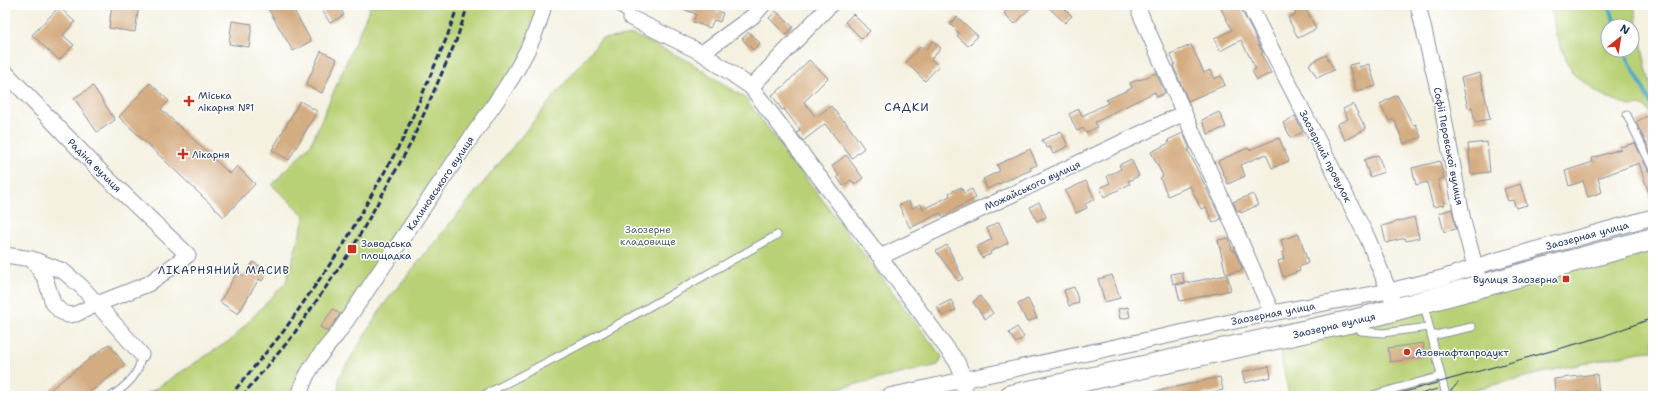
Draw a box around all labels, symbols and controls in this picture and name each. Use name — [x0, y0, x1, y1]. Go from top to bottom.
north arrow — [1600, 18, 1640, 58]
text: N — [1617, 21, 1633, 39]
street label: Софіі Перовської вулиця — [1431, 86, 1466, 206]
place label: Міська лікарня №1 — [198, 89, 254, 114]
marker: Міська лікарня №1 — [183, 95, 195, 107]
district label: САДКИ — [884, 99, 930, 115]
street label: Заозерний провулок — [1297, 108, 1355, 205]
street label: Калиновського вулиця — [404, 134, 477, 233]
street label: Радіна вулиця — [65, 136, 124, 195]
marker: Лікарня — [177, 148, 189, 160]
place label: Лікарня — [192, 148, 230, 161]
street label: Можайського вулиця — [982, 157, 1082, 214]
street label: Заозерная улица — [1544, 218, 1631, 253]
park label: Заозерне кладовище — [620, 223, 676, 248]
place label: Заводська площадка — [361, 237, 413, 262]
marker: Заводська площадка — [346, 243, 358, 255]
district label: ЛІКАРНЯНИЙ МАСИВ — [158, 262, 290, 278]
place label: Вулиця Заозерна — [1473, 273, 1559, 286]
marker: Вулиця Заозерна — [1561, 274, 1571, 284]
street label: Заозерная улица — [1230, 299, 1317, 328]
street label: Заозерна вулиця — [1291, 310, 1377, 341]
place label: Азовнафтапродукт — [1415, 346, 1509, 359]
marker: Азовнафтапродукт — [1402, 347, 1412, 357]

